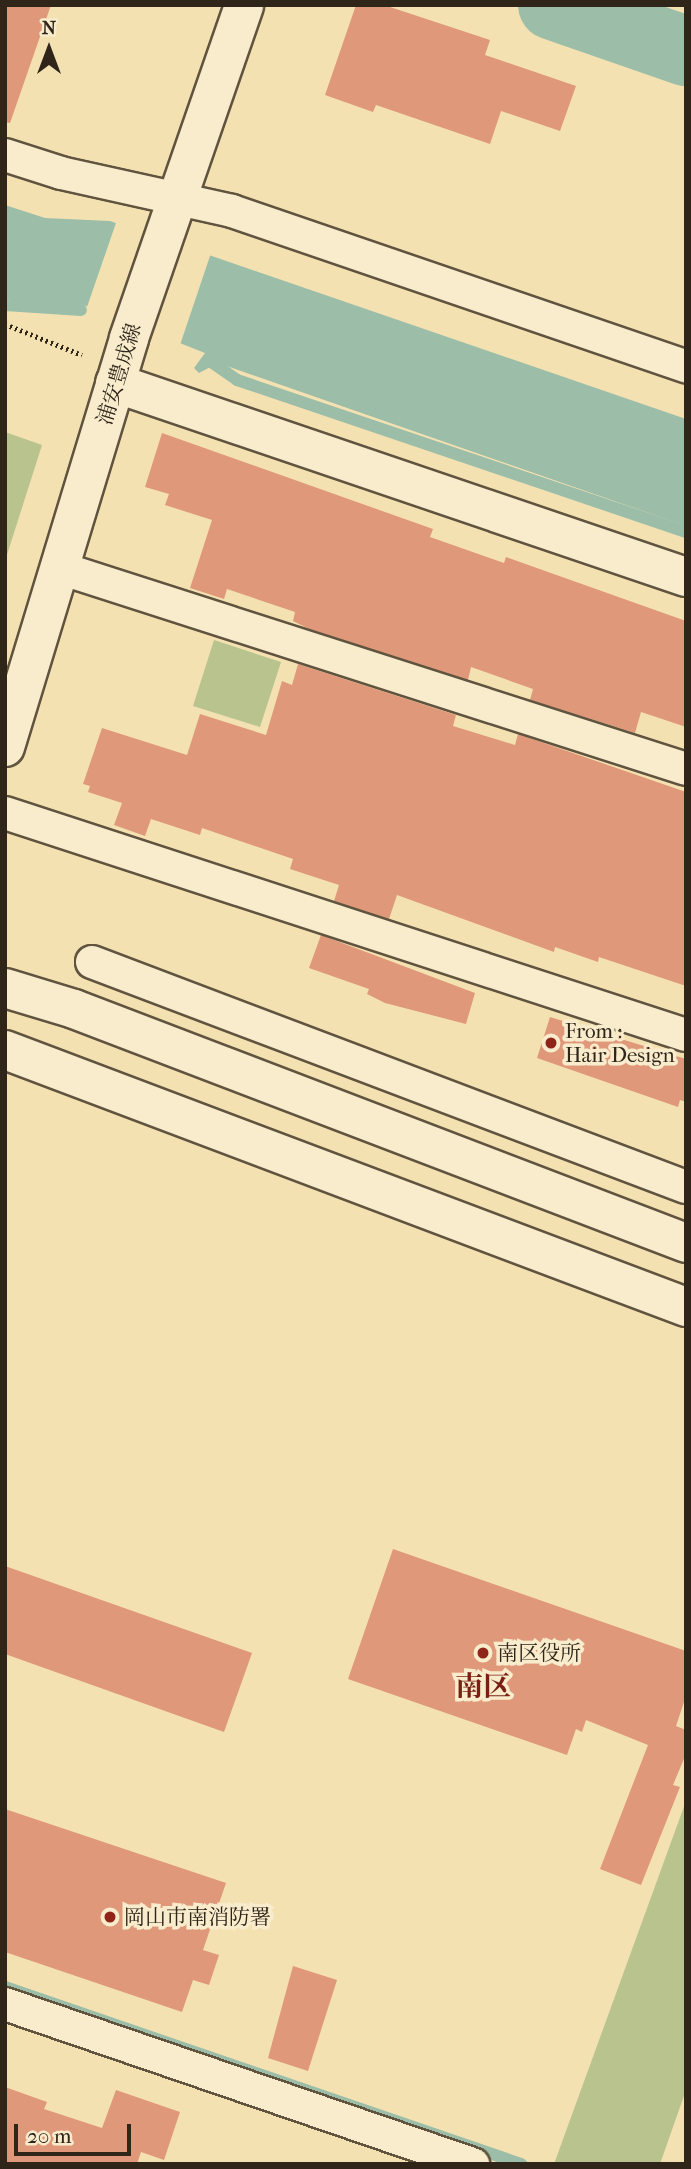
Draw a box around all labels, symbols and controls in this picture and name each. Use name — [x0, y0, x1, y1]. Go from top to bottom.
north arrow — [14, 14, 84, 84]
text: N — [42, 17, 56, 39]
street label: 浦安豊成線 — [92, 320, 146, 428]
place label: From : Hair Design — [565, 1018, 675, 1068]
marker: From : Hair Design — [543, 1035, 559, 1051]
place label: 南区役所 — [497, 1640, 581, 1666]
marker: 南区役所 — [475, 1645, 491, 1661]
district label: 南区 — [455, 1670, 511, 1704]
place label: 岡山市南消防署 — [124, 1904, 271, 1930]
marker: 岡山市南消防署 — [102, 1909, 118, 1925]
scale bar — [18, 2110, 135, 2154]
text: 20 m — [27, 2124, 71, 2148]

